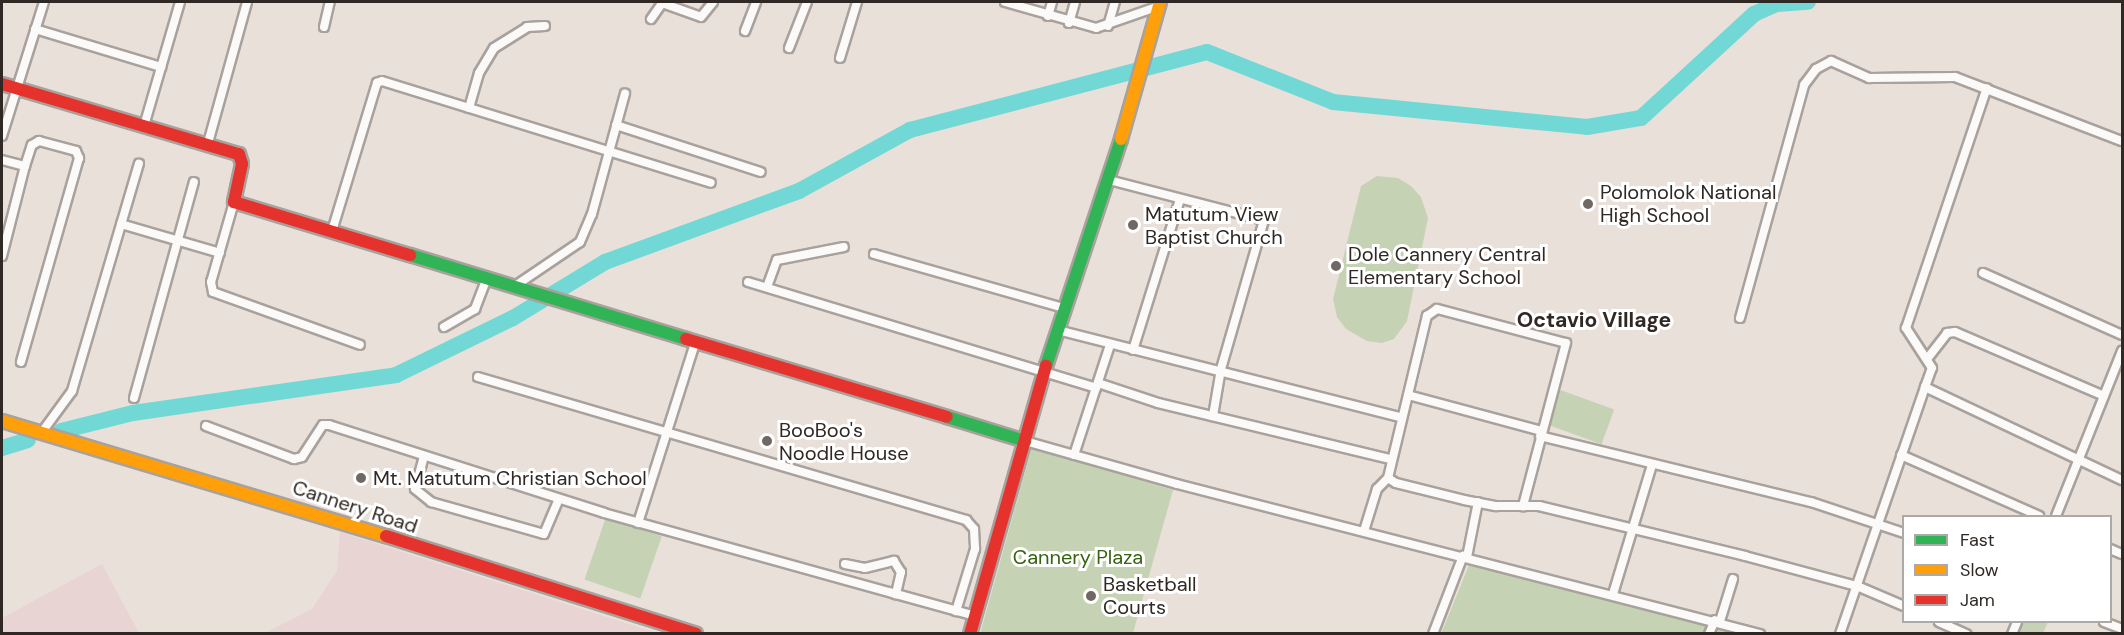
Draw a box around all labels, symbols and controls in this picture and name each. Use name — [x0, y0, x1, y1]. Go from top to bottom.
place label: Polomolok National High School — [1600, 180, 1776, 227]
marker: Polomolok National High School — [1581, 197, 1595, 211]
place label: Matutum View Baptist Church — [1145, 202, 1283, 249]
marker: Matutum View Baptist Church — [1126, 218, 1140, 232]
place label: Dole Cannery Central Elementary School — [1348, 243, 1546, 290]
marker: Dole Cannery Central Elementary School — [1329, 259, 1343, 273]
district label: Octavio Village — [1517, 307, 1671, 333]
place label: BooBoo's Noodle House — [779, 418, 909, 465]
marker: BooBoo's Noodle House — [760, 434, 774, 448]
place label: Mt. Matutum Christian School — [373, 466, 647, 490]
marker: Mt. Matutum Christian School — [354, 471, 368, 485]
street label: Cannery Road — [290, 476, 420, 538]
legend — [1902, 515, 2112, 623]
text: Fast — [1960, 528, 1995, 552]
park label: Cannery Plaza — [1013, 545, 1143, 569]
text: Slow — [1960, 558, 1999, 582]
place label: Basketball Courts — [1103, 572, 1197, 619]
text: Jam — [1960, 588, 1995, 612]
marker: Basketball Courts — [1084, 589, 1098, 603]

